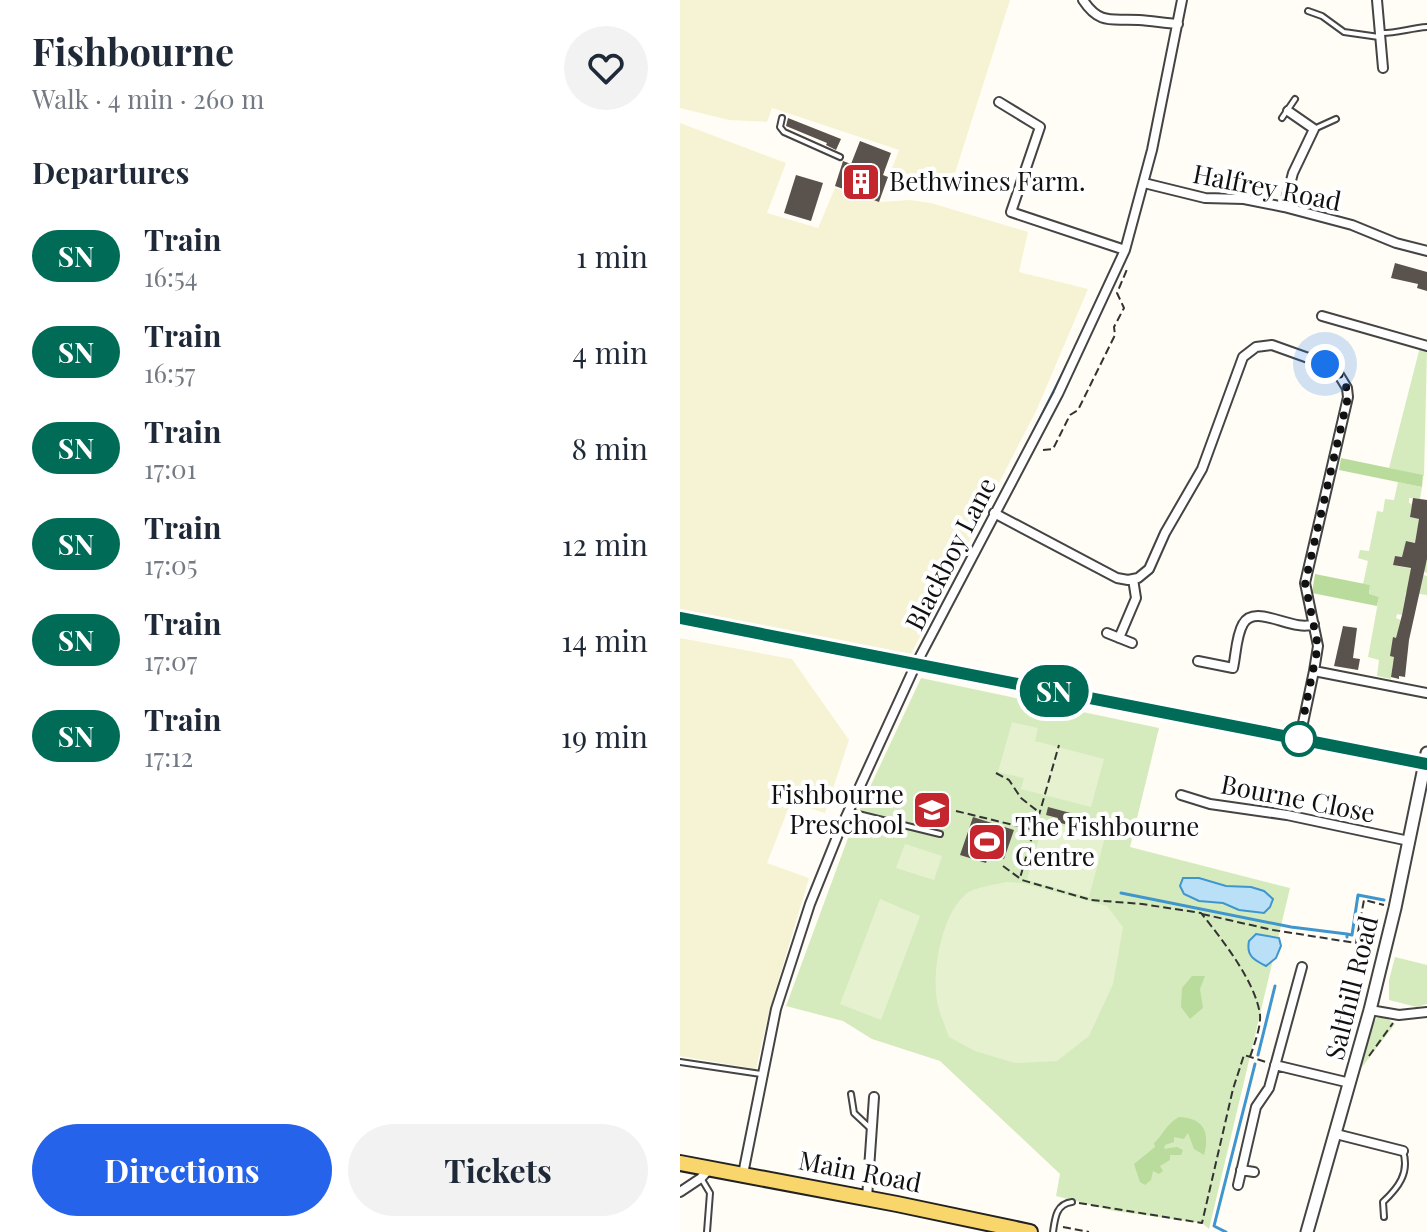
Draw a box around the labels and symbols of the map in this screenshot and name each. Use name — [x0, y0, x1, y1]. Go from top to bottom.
street label: Halfrey Road — [1190, 155, 1345, 218]
building icon: Bethwines Farm. — [840, 161, 882, 203]
place label: Bethwines Farm. — [889, 163, 1086, 198]
your location — [1305, 344, 1345, 384]
street label: Blackboy Lane — [896, 471, 1003, 636]
line badge: SN — [1018, 665, 1090, 717]
unlabelled marker — [1282, 722, 1316, 756]
street label: Bourne Close — [1218, 765, 1378, 830]
place label: Fishbourne Preschool — [770, 776, 904, 841]
school or university icon: Fishbourne Preschool — [911, 789, 953, 831]
place label: The Fishbourne Centre — [1015, 808, 1199, 873]
sports icon: The Fishbourne Centre — [966, 821, 1008, 863]
street label: Salthill Road — [1316, 912, 1385, 1063]
street label: Main Road — [796, 1141, 925, 1200]

